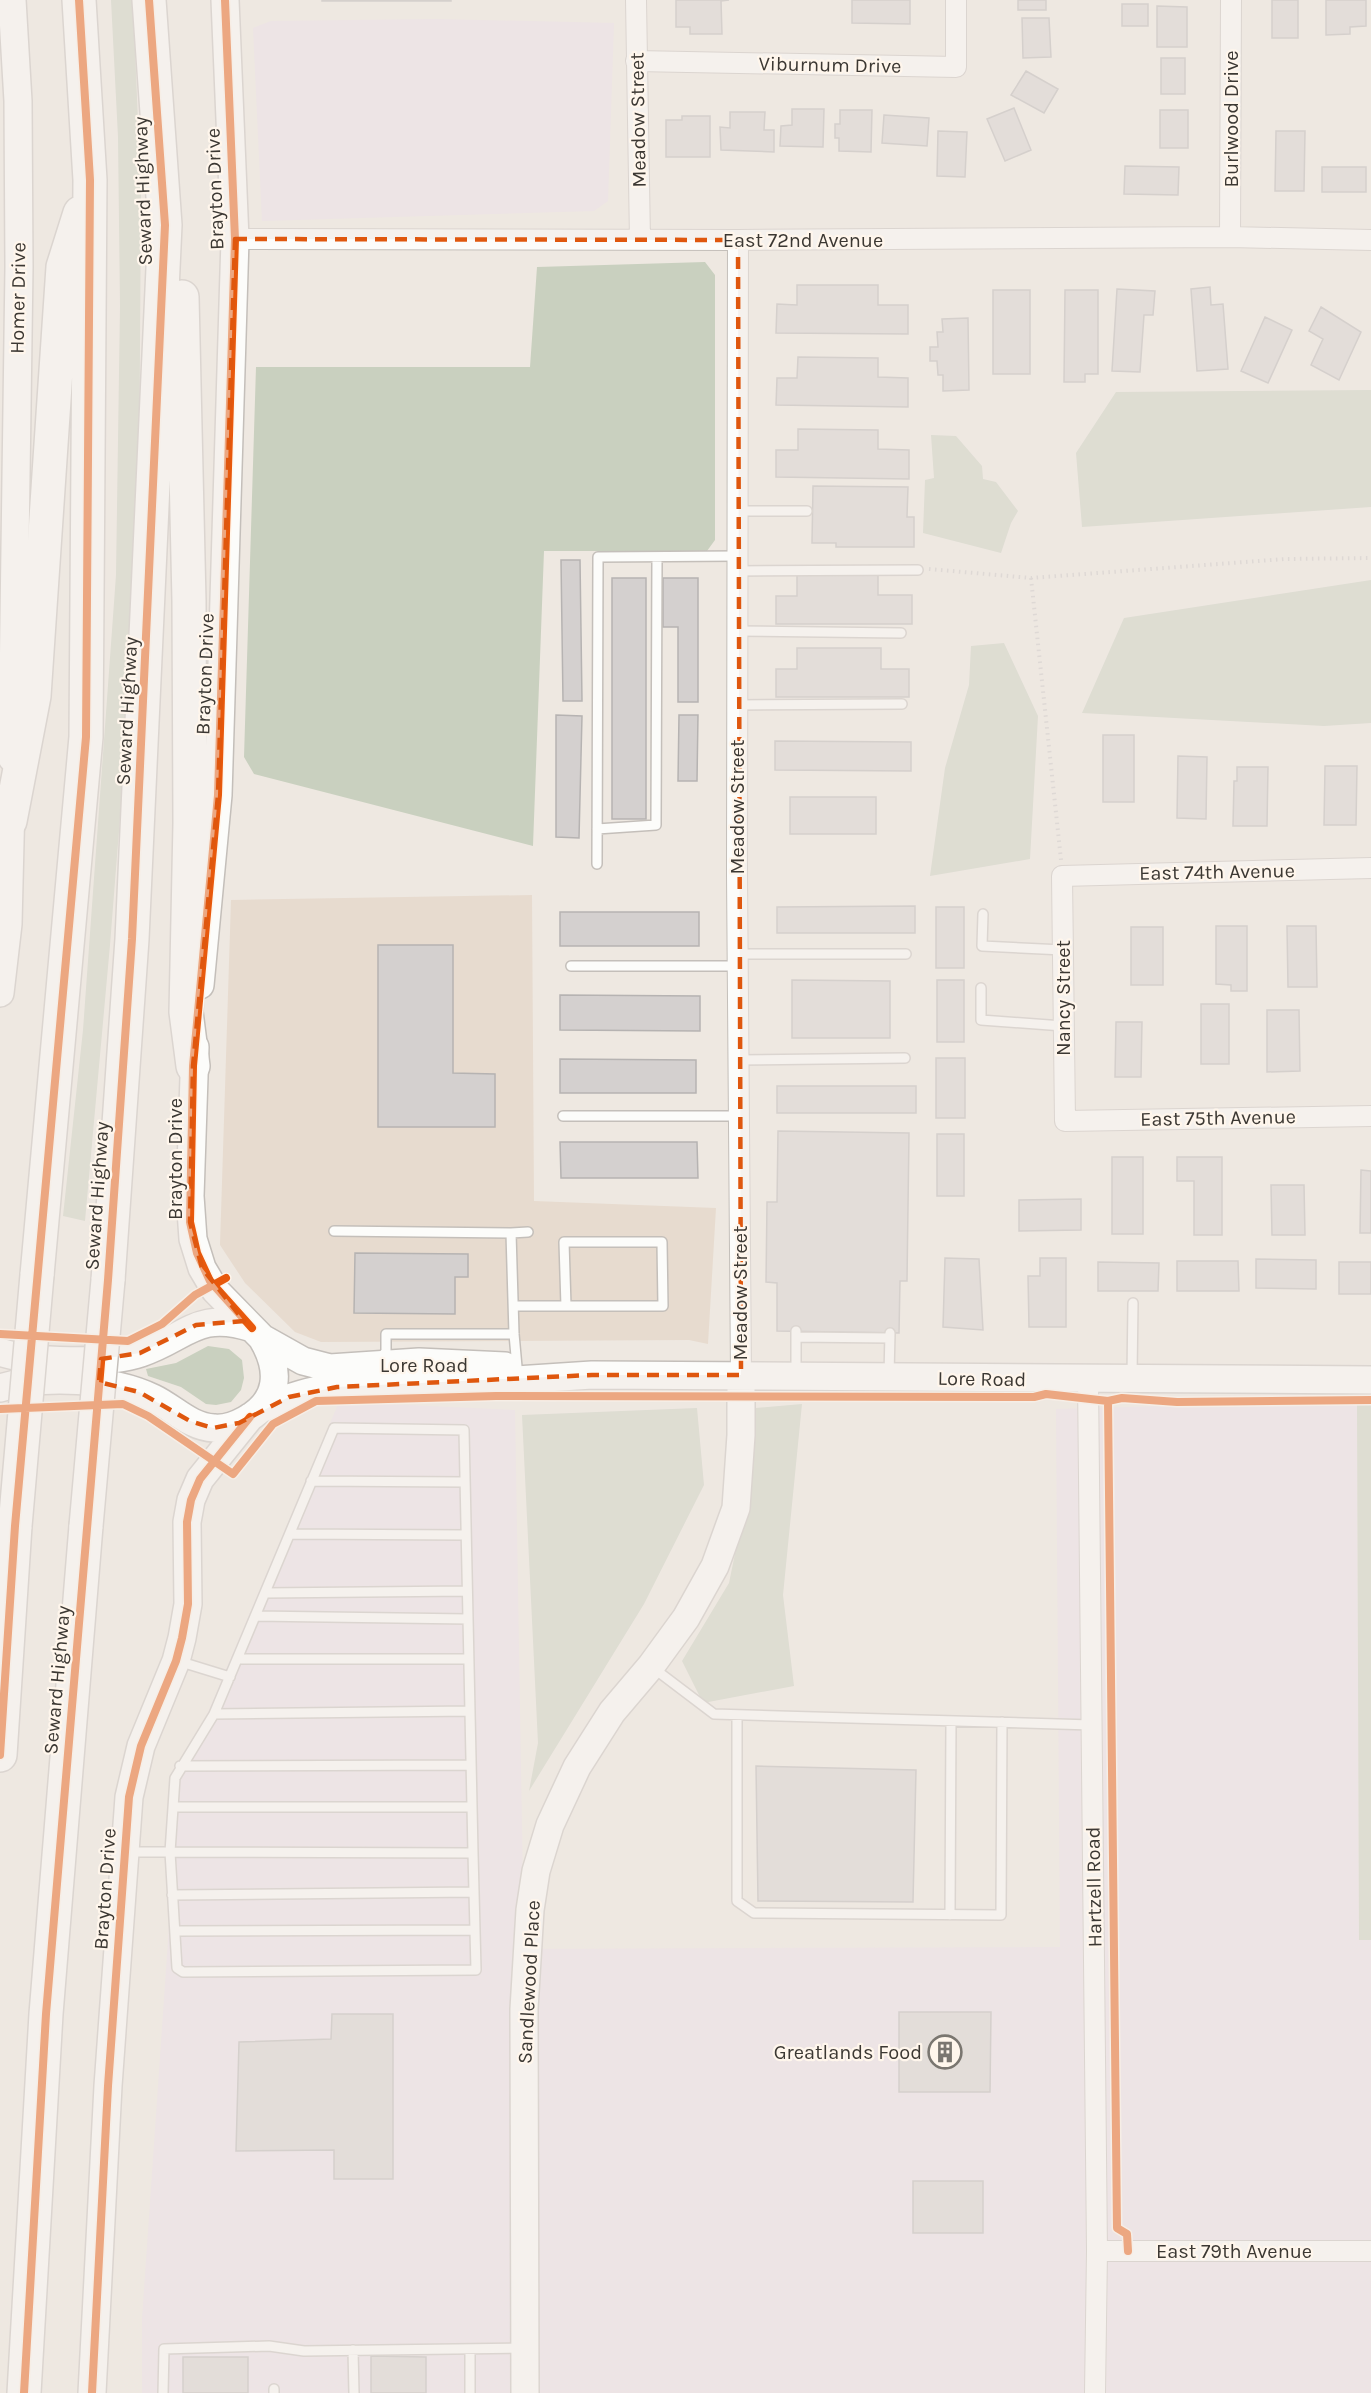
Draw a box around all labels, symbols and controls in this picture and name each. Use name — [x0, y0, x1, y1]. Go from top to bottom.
street label: Burlwood Drive — [1220, 50, 1243, 188]
street label: Meadow Street — [625, 52, 651, 188]
street label: Viburnum Drive — [758, 52, 902, 78]
street label: Seward Highway — [129, 116, 157, 266]
street label: Brayton Drive — [201, 128, 229, 250]
street label: East 72nd Avenue — [723, 229, 883, 252]
street label: Homer Drive — [6, 242, 30, 354]
street label: Brayton Drive — [191, 613, 219, 735]
street label: Seward Highway — [112, 636, 142, 786]
street label: Meadow Street — [726, 739, 749, 875]
street label: East 74th Avenue — [1139, 859, 1295, 885]
street label: Nancy Street — [1052, 940, 1075, 1056]
street label: Brayton Drive — [164, 1098, 187, 1220]
street label: East 75th Avenue — [1140, 1105, 1296, 1131]
street label: Seward Highway — [80, 1121, 114, 1271]
street label: Meadow Street — [729, 1225, 752, 1361]
street label: Lore Road — [380, 1354, 468, 1377]
street label: Lore Road — [938, 1367, 1026, 1391]
street label: Seward Highway — [39, 1605, 75, 1755]
street label: Hartzell Road — [1081, 1826, 1107, 1948]
street label: Brayton Drive — [89, 1827, 121, 1951]
street label: Sandlewood Place — [513, 1899, 545, 2065]
building icon: Greatlands Food — [927, 2034, 963, 2070]
place label: Greatlands Food — [774, 2041, 922, 2064]
street label: East 79th Avenue — [1156, 2240, 1312, 2263]

